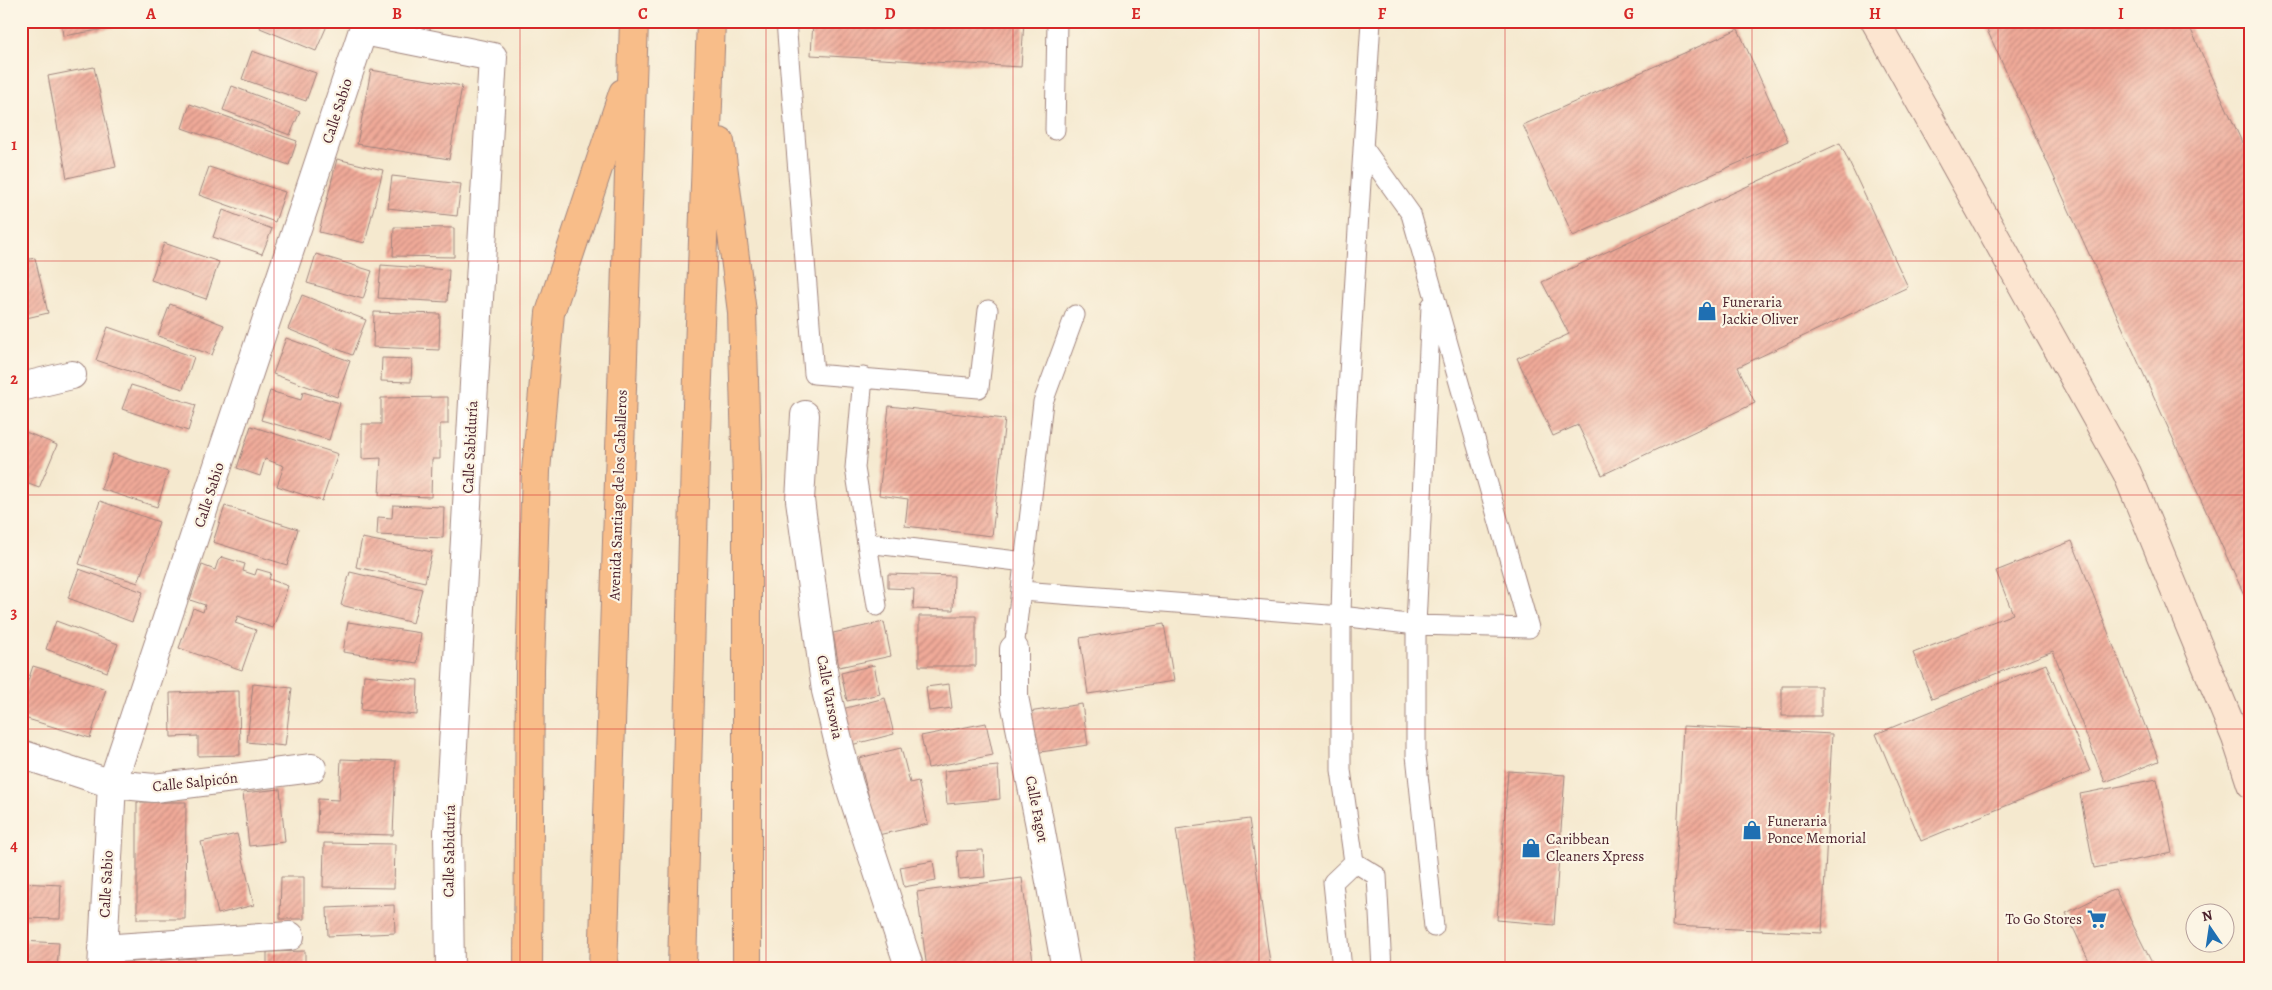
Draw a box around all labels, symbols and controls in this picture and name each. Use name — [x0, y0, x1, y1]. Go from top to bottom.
text: A — [145, 3, 157, 25]
text: B — [392, 3, 402, 25]
text: C — [638, 3, 648, 25]
text: D — [884, 3, 896, 25]
text: E — [1131, 3, 1141, 25]
text: F — [1378, 3, 1387, 25]
text: G — [1624, 3, 1634, 25]
text: H — [1869, 3, 1881, 25]
text: I — [2118, 3, 2124, 25]
street label: Calle Sabio — [317, 76, 357, 146]
text: 1 — [11, 134, 17, 156]
place label: Funeraria Jackie Oliver — [1722, 292, 1799, 329]
shop icon: Funeraria Jackie Oliver — [1696, 300, 1718, 322]
text: 2 — [10, 368, 18, 390]
street label: Avenida Santiago de los Caballeros — [604, 389, 632, 602]
street label: Calle Sabiduría — [458, 400, 482, 494]
street label: Calle Sabio — [189, 460, 229, 530]
text: 3 — [11, 602, 18, 624]
street label: Calle Varsovia — [812, 653, 848, 741]
street label: Calle Salpicón — [151, 768, 239, 796]
street label: Calle Fagot — [1021, 774, 1053, 844]
street label: Calle Sabiduría — [438, 804, 460, 898]
place label: Funeraria Ponce Memorial — [1767, 811, 1866, 848]
shop icon: Funeraria Ponce Memorial — [1741, 819, 1763, 841]
place label: Caribbean Cleaners Xpress — [1546, 829, 1644, 866]
text: 4 — [10, 835, 18, 857]
shop icon: Caribbean Cleaners Xpress — [1520, 837, 1542, 859]
street label: Calle Sabio — [94, 850, 118, 918]
north arrow — [2184, 902, 2234, 952]
text: N — [2200, 905, 2214, 926]
supermarket icon: To Go Stores — [2086, 908, 2108, 930]
place label: To Go Stores — [2005, 909, 2082, 929]

